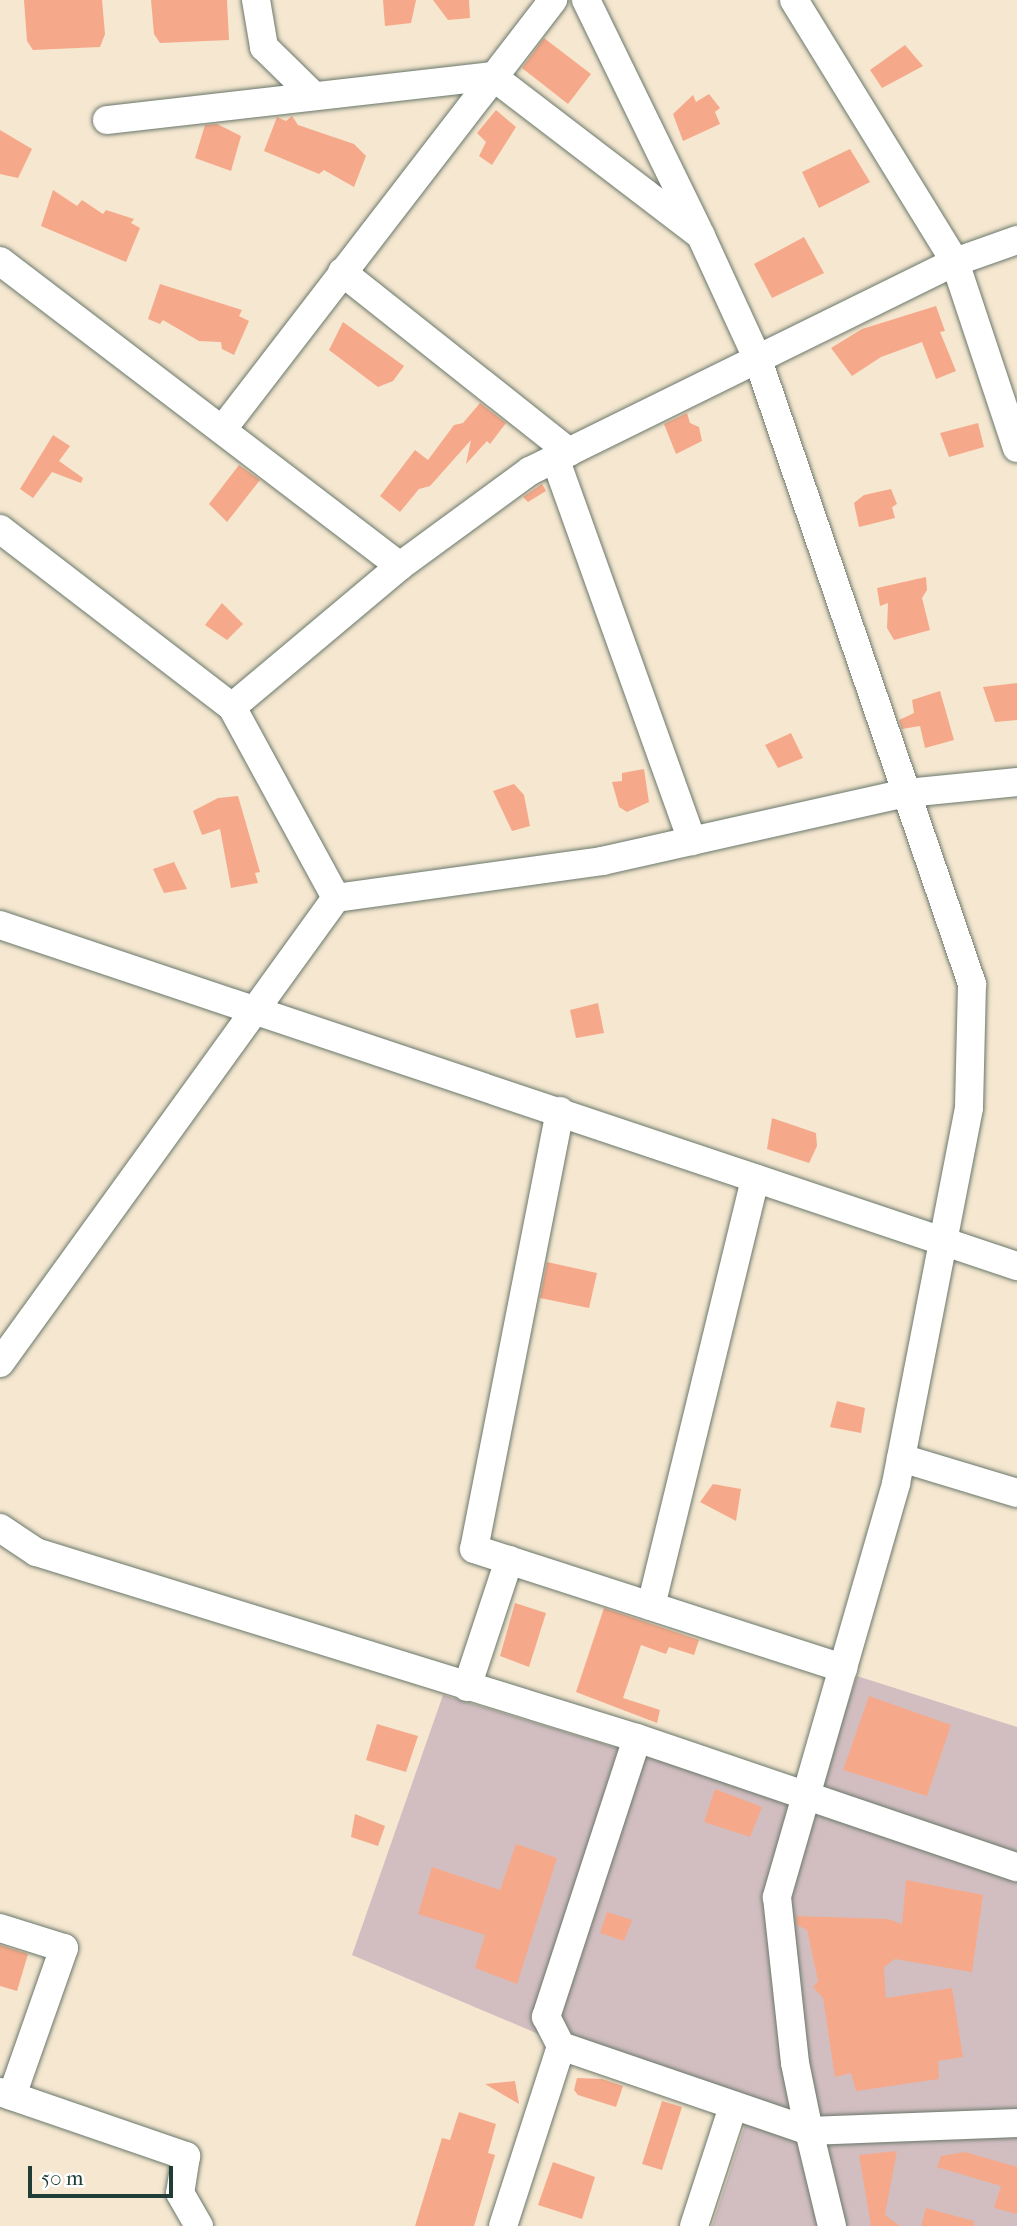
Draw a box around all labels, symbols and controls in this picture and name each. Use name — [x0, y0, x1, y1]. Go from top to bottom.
scale bar — [32, 2152, 177, 2196]
text: 50 m — [41, 2166, 84, 2190]

